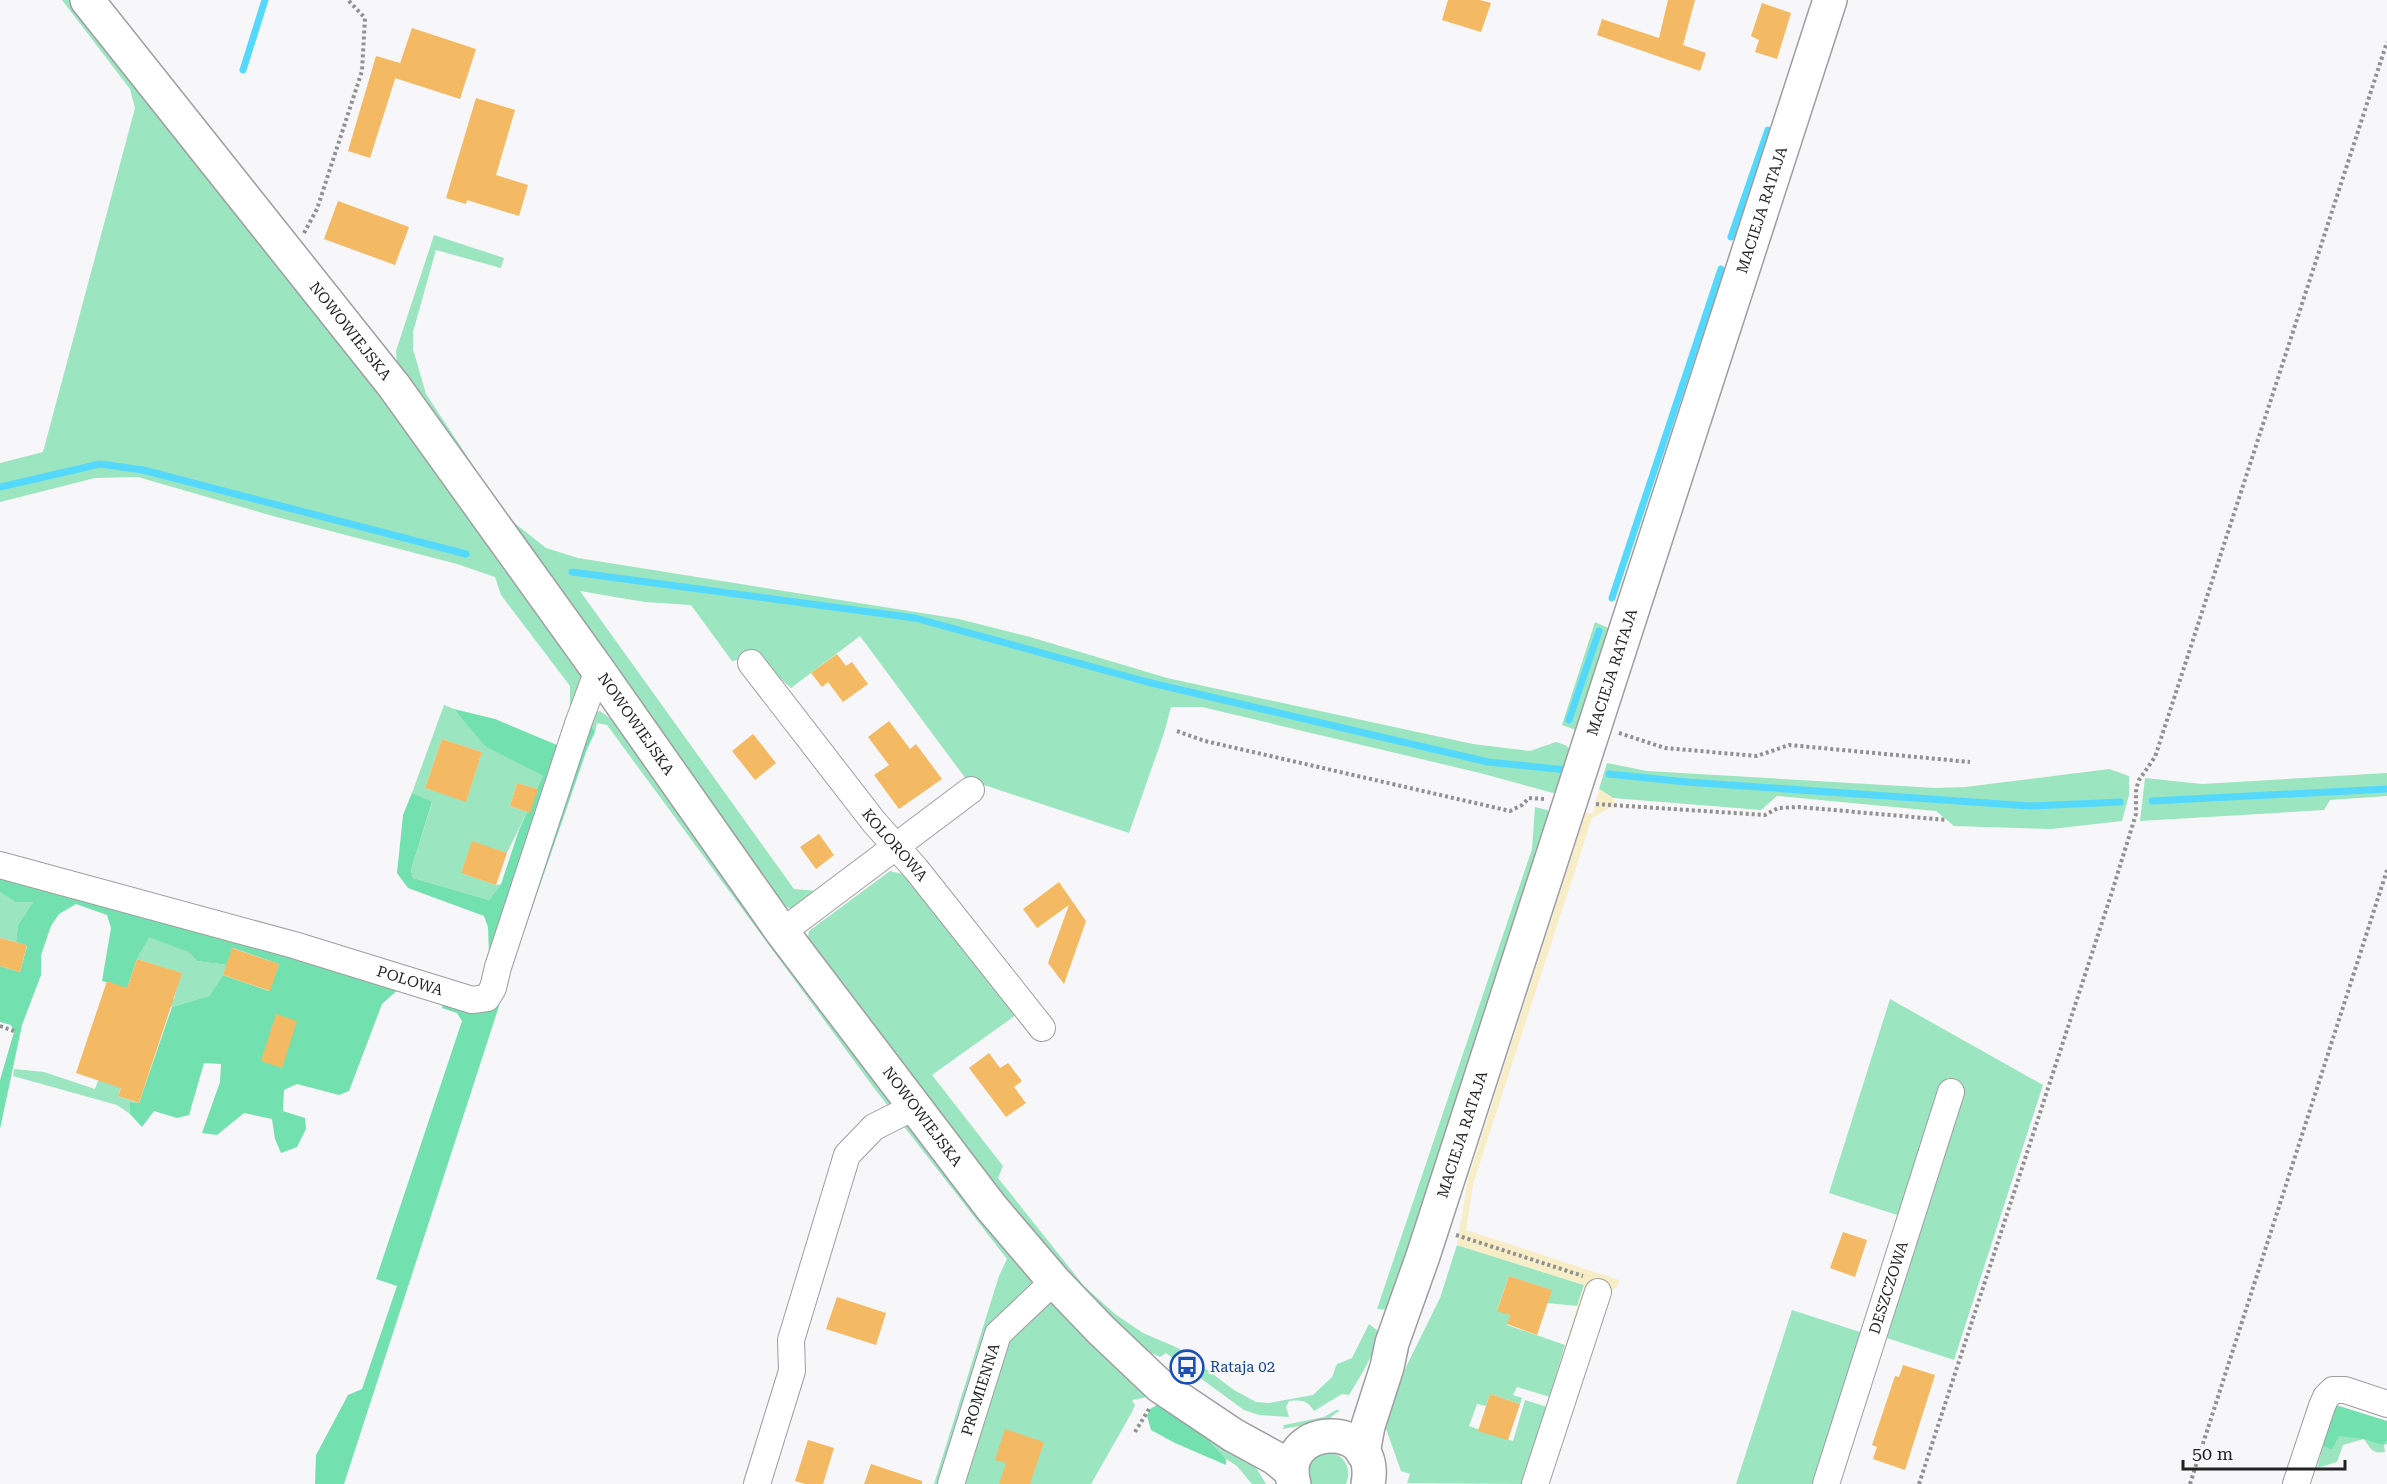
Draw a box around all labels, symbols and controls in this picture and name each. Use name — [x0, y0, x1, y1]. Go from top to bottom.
street label: MACIEJA RATAJA — [1733, 144, 1791, 276]
street label: NOWOWIEJSKA — [306, 278, 395, 384]
street label: MACIEJA RATAJA — [1583, 606, 1641, 738]
street label: NOWOWIEJSKA — [594, 670, 678, 779]
street label: KOLOROWA — [858, 805, 932, 885]
street label: POLOWA — [375, 962, 446, 1000]
street label: NOWOWIEJSKA — [879, 1063, 966, 1171]
street label: MACIEJA RATAJA — [1433, 1068, 1491, 1200]
street label: DESZCZOWA — [1865, 1238, 1912, 1337]
street label: PROMIENNA — [958, 1341, 1004, 1438]
bus stop icon: Rataja 02 — [1169, 1349, 1205, 1385]
place label: Rataja 02 — [1210, 1358, 1275, 1376]
scale bar — [2183, 1433, 2345, 1471]
text: 50 m — [2192, 1443, 2233, 1464]

